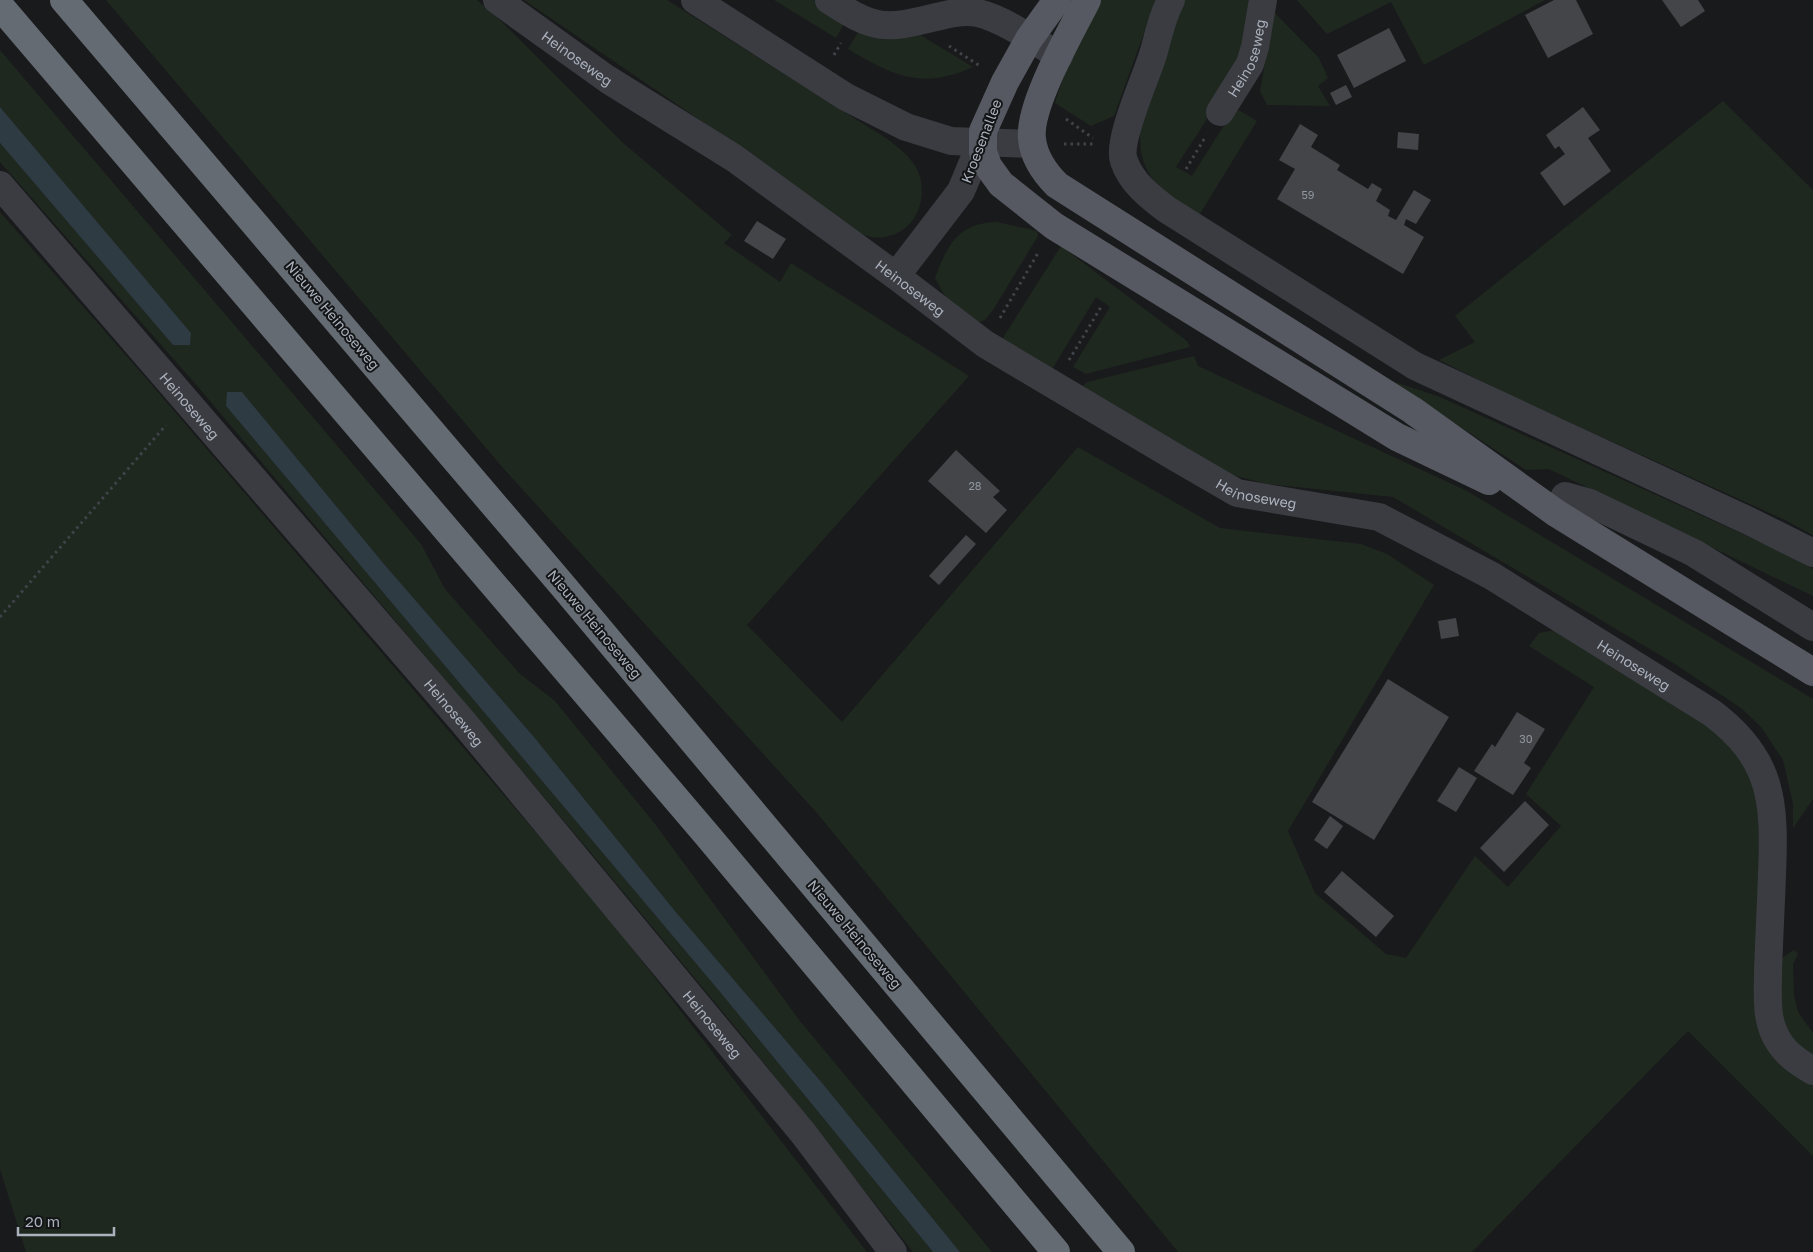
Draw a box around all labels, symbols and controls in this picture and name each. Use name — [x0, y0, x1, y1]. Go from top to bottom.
street label: Heinoseweg — [1223, 18, 1268, 100]
street label: Heinoseweg — [539, 27, 616, 89]
street label: Kroesenallee — [957, 97, 1005, 185]
house number: 59 — [1301, 188, 1315, 201]
street label: Heinoseweg — [873, 256, 949, 319]
street label: Nieuwe Heinoseweg — [283, 257, 383, 373]
street label: Heinoseweg — [157, 368, 224, 442]
street label: Heinoseweg — [1213, 474, 1298, 511]
house number: 28 — [968, 479, 982, 492]
street label: Nieuwe Heinoseweg — [545, 566, 645, 682]
street label: Heinoseweg — [1594, 635, 1674, 694]
street label: Heinoseweg — [421, 675, 488, 749]
house number: 30 — [1519, 732, 1533, 745]
street label: Nieuwe Heinoseweg — [805, 876, 905, 992]
street label: Heinoseweg — [680, 987, 746, 1061]
scale bar — [18, 1204, 114, 1236]
text: 20 m — [25, 1212, 60, 1230]

